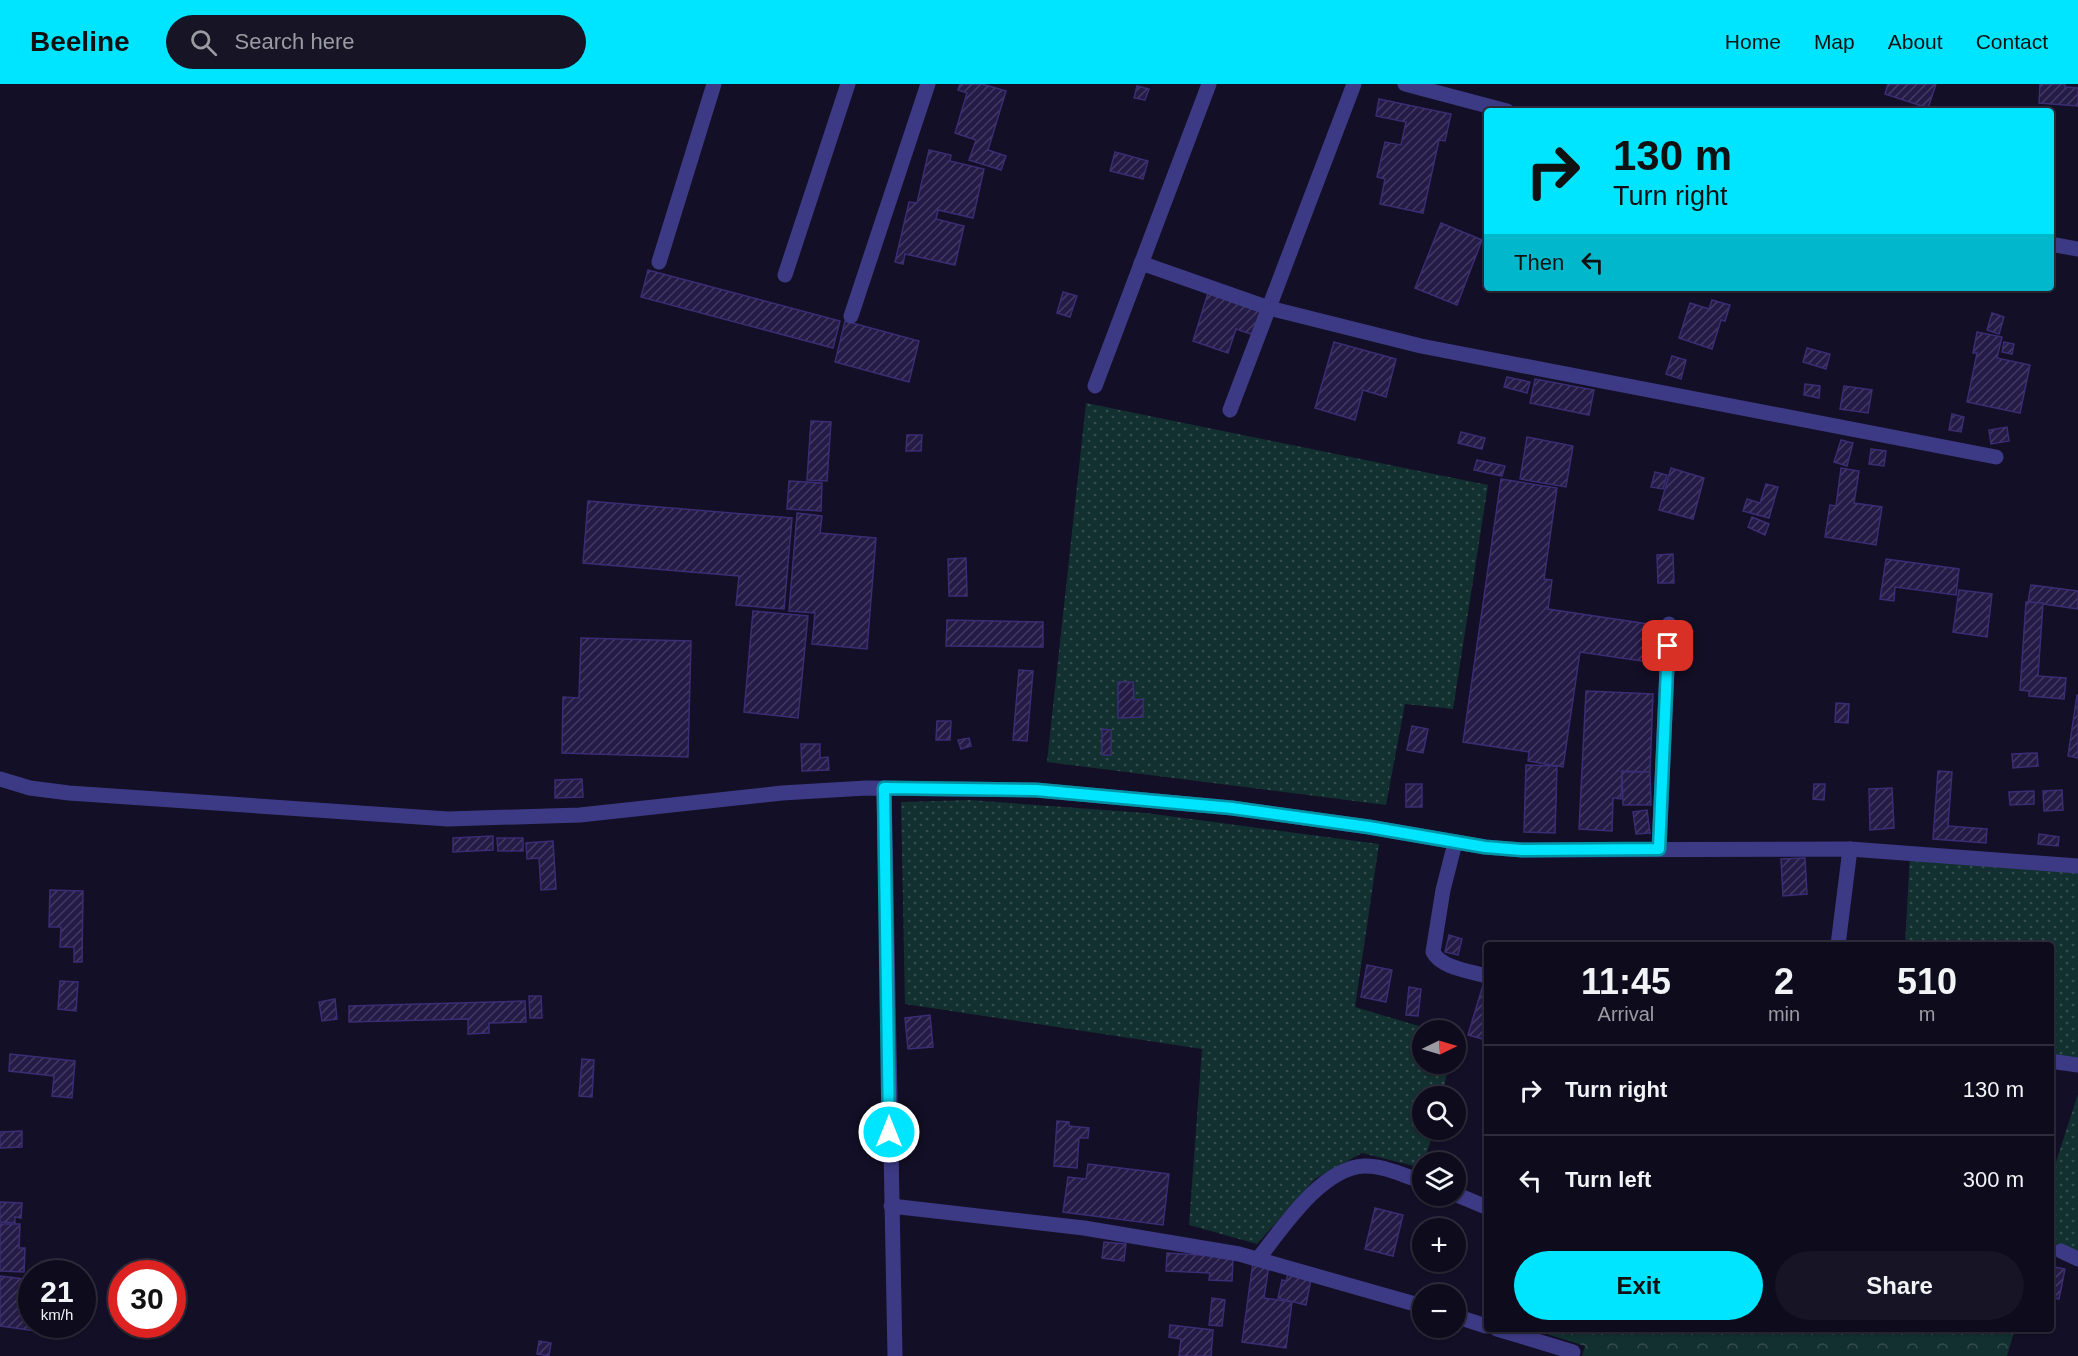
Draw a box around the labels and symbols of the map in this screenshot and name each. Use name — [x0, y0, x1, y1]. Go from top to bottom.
pin — [1642, 620, 1693, 671]
north arrow — [1412, 1020, 1466, 1074]
position arrow — [857, 1100, 921, 1164]
speed limit sign: 30 — [108, 1260, 186, 1338]

